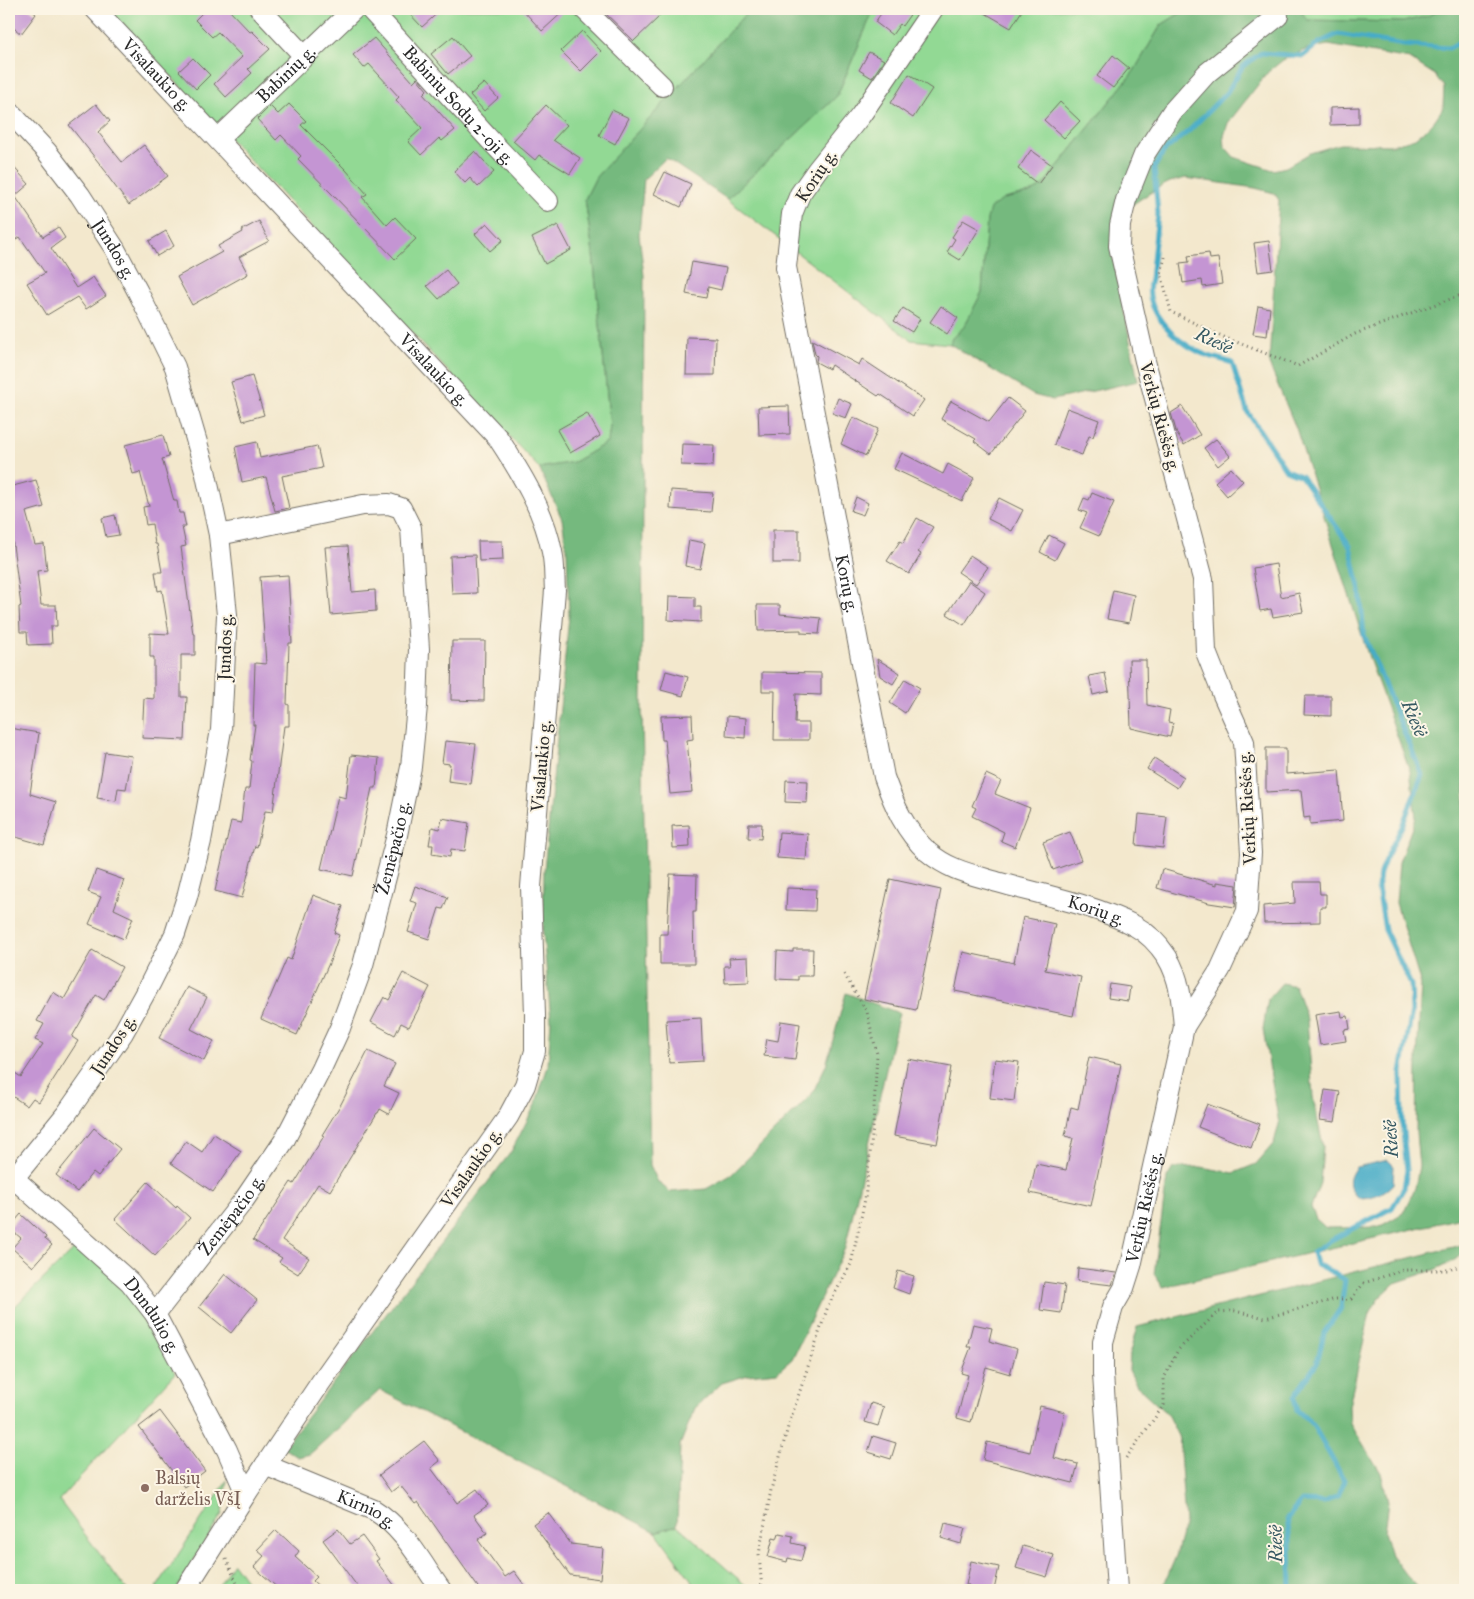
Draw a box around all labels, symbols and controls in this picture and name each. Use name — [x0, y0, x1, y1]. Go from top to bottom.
street label: Visalaukio g. — [116, 33, 196, 116]
street label: Babinių g. — [252, 41, 320, 107]
street label: Babinių Sodų 2-oji g. — [398, 41, 519, 170]
street label: Korių g. — [790, 145, 842, 207]
street label: Jundos g. — [85, 213, 140, 283]
water label: Riešė — [1191, 322, 1237, 359]
street label: Visalaukio g. — [394, 328, 474, 411]
street label: Verkių Riešės g. — [1133, 358, 1185, 475]
street label: Korių g. — [830, 552, 863, 614]
street label: Jundos g. — [213, 613, 238, 683]
water label: Riešė — [1396, 695, 1433, 741]
street label: Visalaukio g. — [526, 719, 557, 814]
street label: Verkių Riešės g. — [1233, 751, 1262, 866]
street label: Žemėpačio g. — [369, 799, 415, 897]
street label: Korių g. — [1065, 890, 1128, 931]
street label: Jundos g. — [84, 1011, 141, 1081]
water label: Riešė — [1378, 1118, 1403, 1160]
street label: Visalaukio g. — [435, 1124, 507, 1213]
street label: Verkių Riešės g. — [1121, 1149, 1167, 1266]
street label: Žemėpačio g. — [192, 1170, 269, 1260]
street label: Dundulio g. — [119, 1272, 185, 1357]
place label: Balsių darželis VšĮ — [155, 1467, 242, 1510]
marker: Balsių darželis VšĮ — [139, 1482, 151, 1494]
street label: Kirnio g. — [334, 1485, 401, 1534]
water label: Riešė — [1264, 1524, 1287, 1564]

